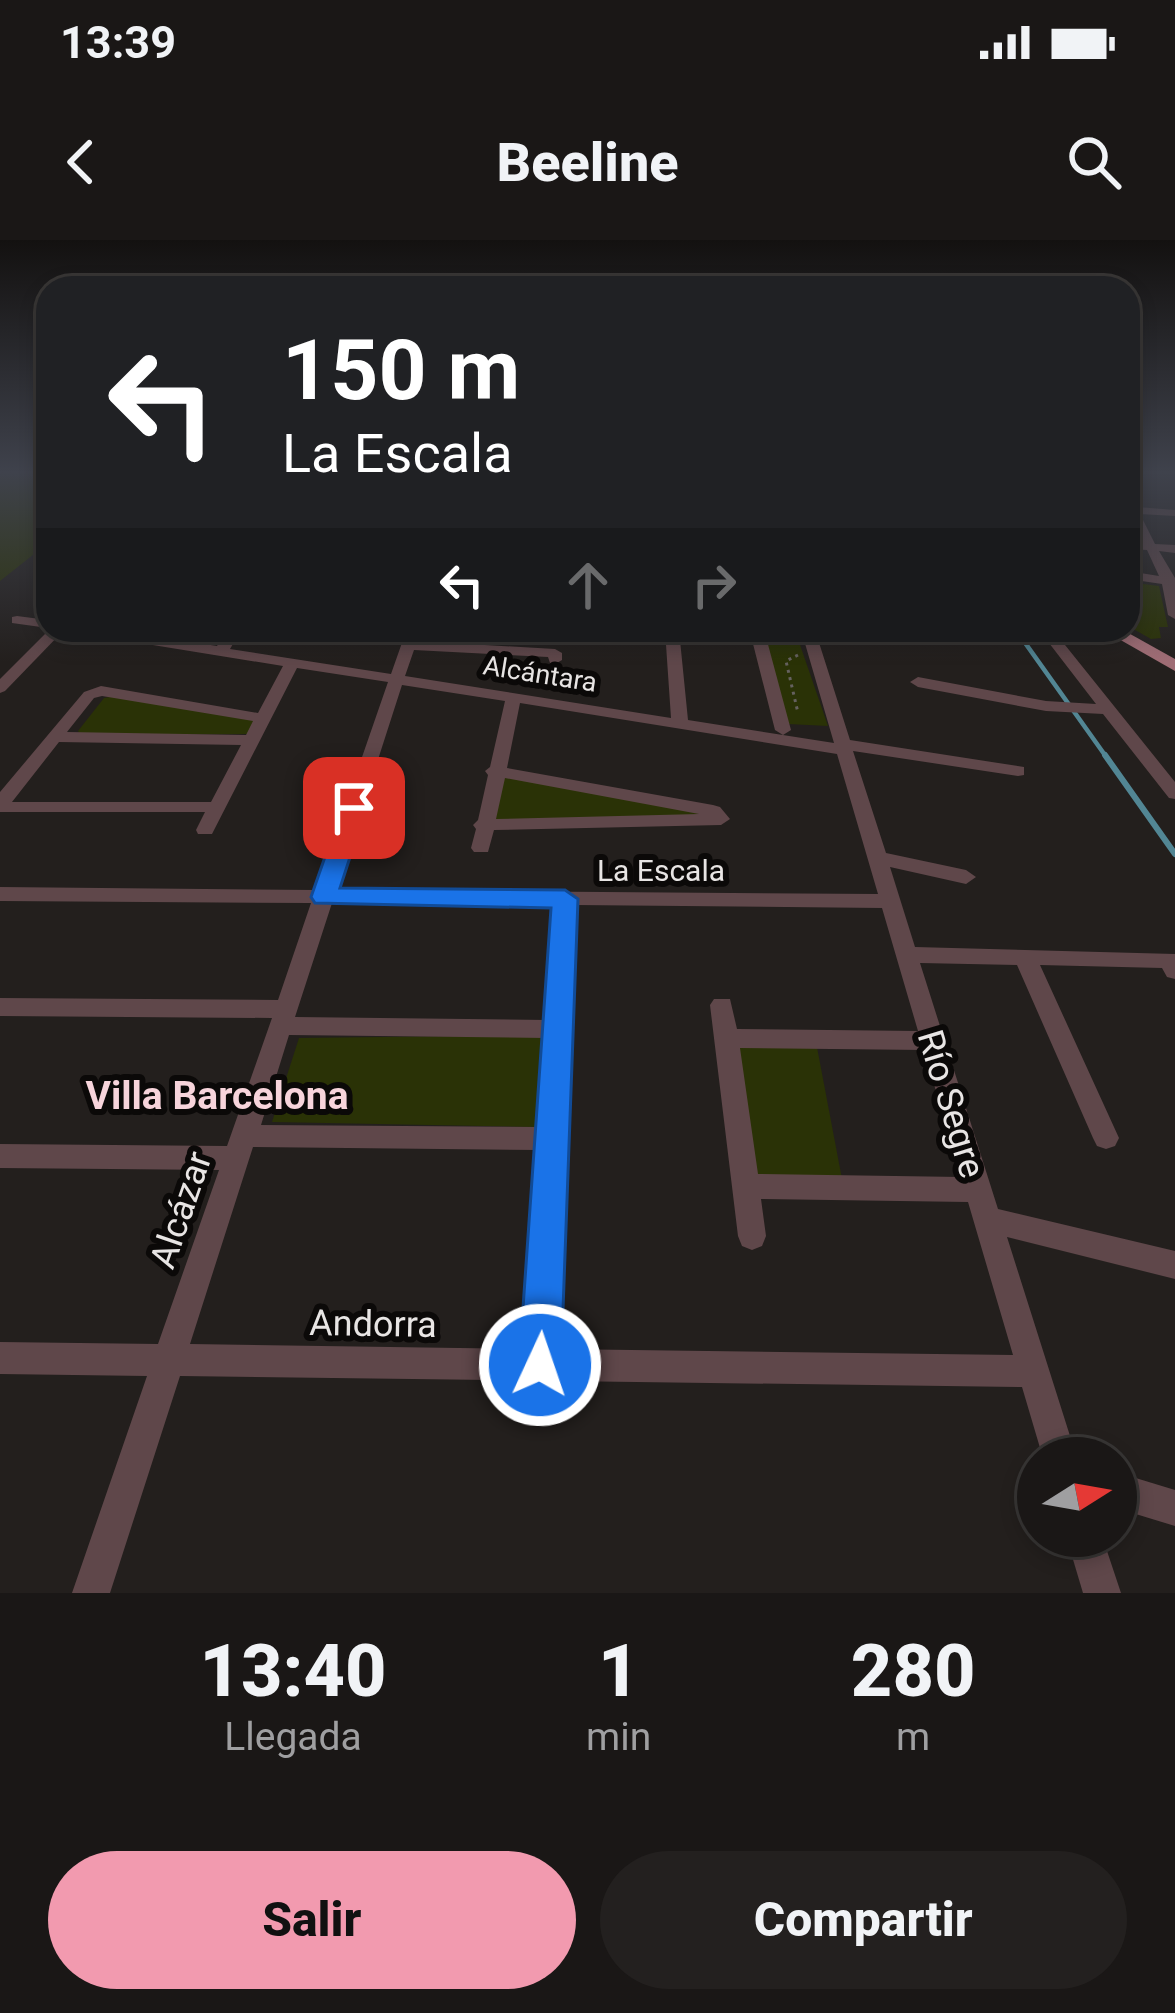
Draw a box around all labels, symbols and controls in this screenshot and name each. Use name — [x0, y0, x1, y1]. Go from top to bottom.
text: 13:39 — [60, 16, 176, 69]
icon: back — [48, 129, 114, 195]
icon: search — [1061, 129, 1127, 195]
text: Beeline — [496, 131, 679, 194]
text: 150 m — [282, 321, 520, 420]
icon: left — [84, 324, 240, 480]
text: La Escala — [282, 422, 513, 485]
icon: left — [429, 552, 495, 618]
icon: ahead — [555, 552, 621, 618]
icon: right — [681, 552, 747, 618]
street label: Alcántara — [481, 649, 599, 699]
pin — [303, 757, 405, 859]
icon: arrive — [321, 775, 387, 841]
street label: La Escala — [597, 853, 725, 888]
street label: Río Segre — [909, 1025, 993, 1183]
district label: Villa Barcelona — [85, 1073, 349, 1119]
street label: Alcázar — [142, 1146, 220, 1274]
street label: Andorra — [309, 1302, 437, 1346]
position arrow — [477, 1302, 603, 1428]
north arrow — [1017, 1437, 1137, 1557]
map controls — [1017, 1437, 1137, 1557]
text: 13:40 — [200, 1629, 387, 1714]
text: 1 — [598, 1629, 639, 1714]
text: 280 — [851, 1629, 975, 1714]
text: Llegada — [224, 1714, 362, 1760]
text: min — [586, 1714, 651, 1760]
text: m — [896, 1714, 930, 1760]
button: Salir — [48, 1851, 576, 1989]
button: Compartir — [600, 1851, 1127, 1989]

